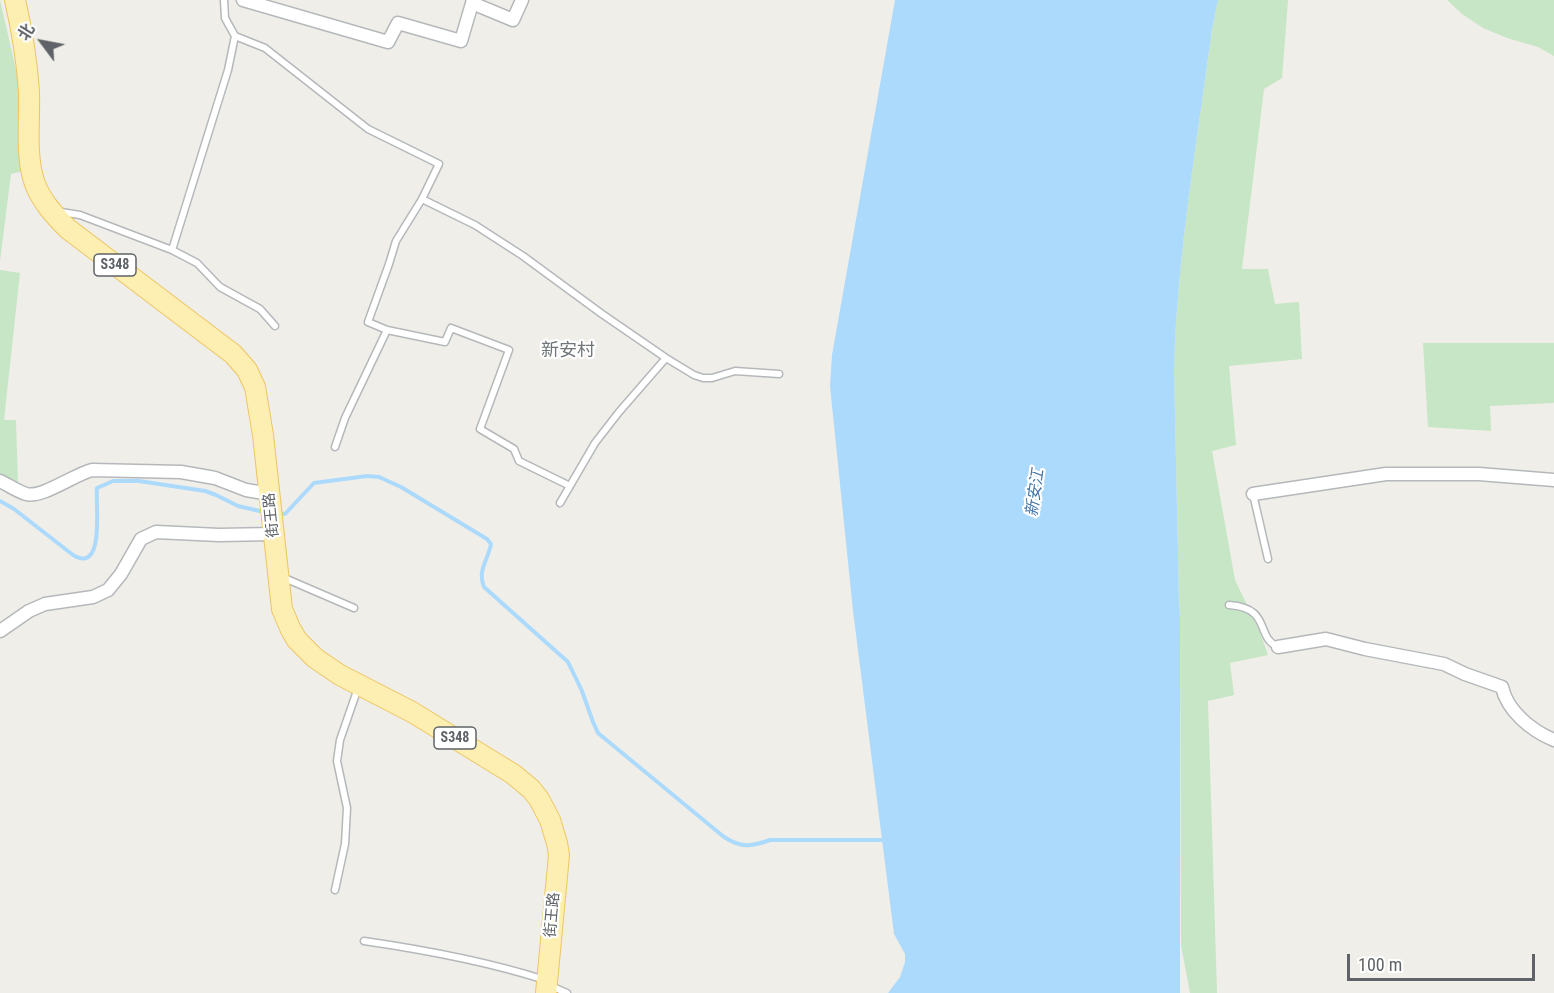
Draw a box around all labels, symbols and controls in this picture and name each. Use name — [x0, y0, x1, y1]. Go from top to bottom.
north arrow — [12, 12, 72, 72]
text: 北 — [14, 20, 39, 44]
road number: S348 — [94, 254, 136, 276]
district label: 新安村 — [541, 340, 595, 362]
water label: 新安江 — [1023, 468, 1049, 518]
street label: 街王路 — [261, 492, 283, 538]
road number: S348 — [434, 727, 476, 749]
street label: 街王路 — [542, 892, 564, 938]
scale bar — [1350, 942, 1538, 980]
text: 100 m — [1358, 954, 1402, 975]

